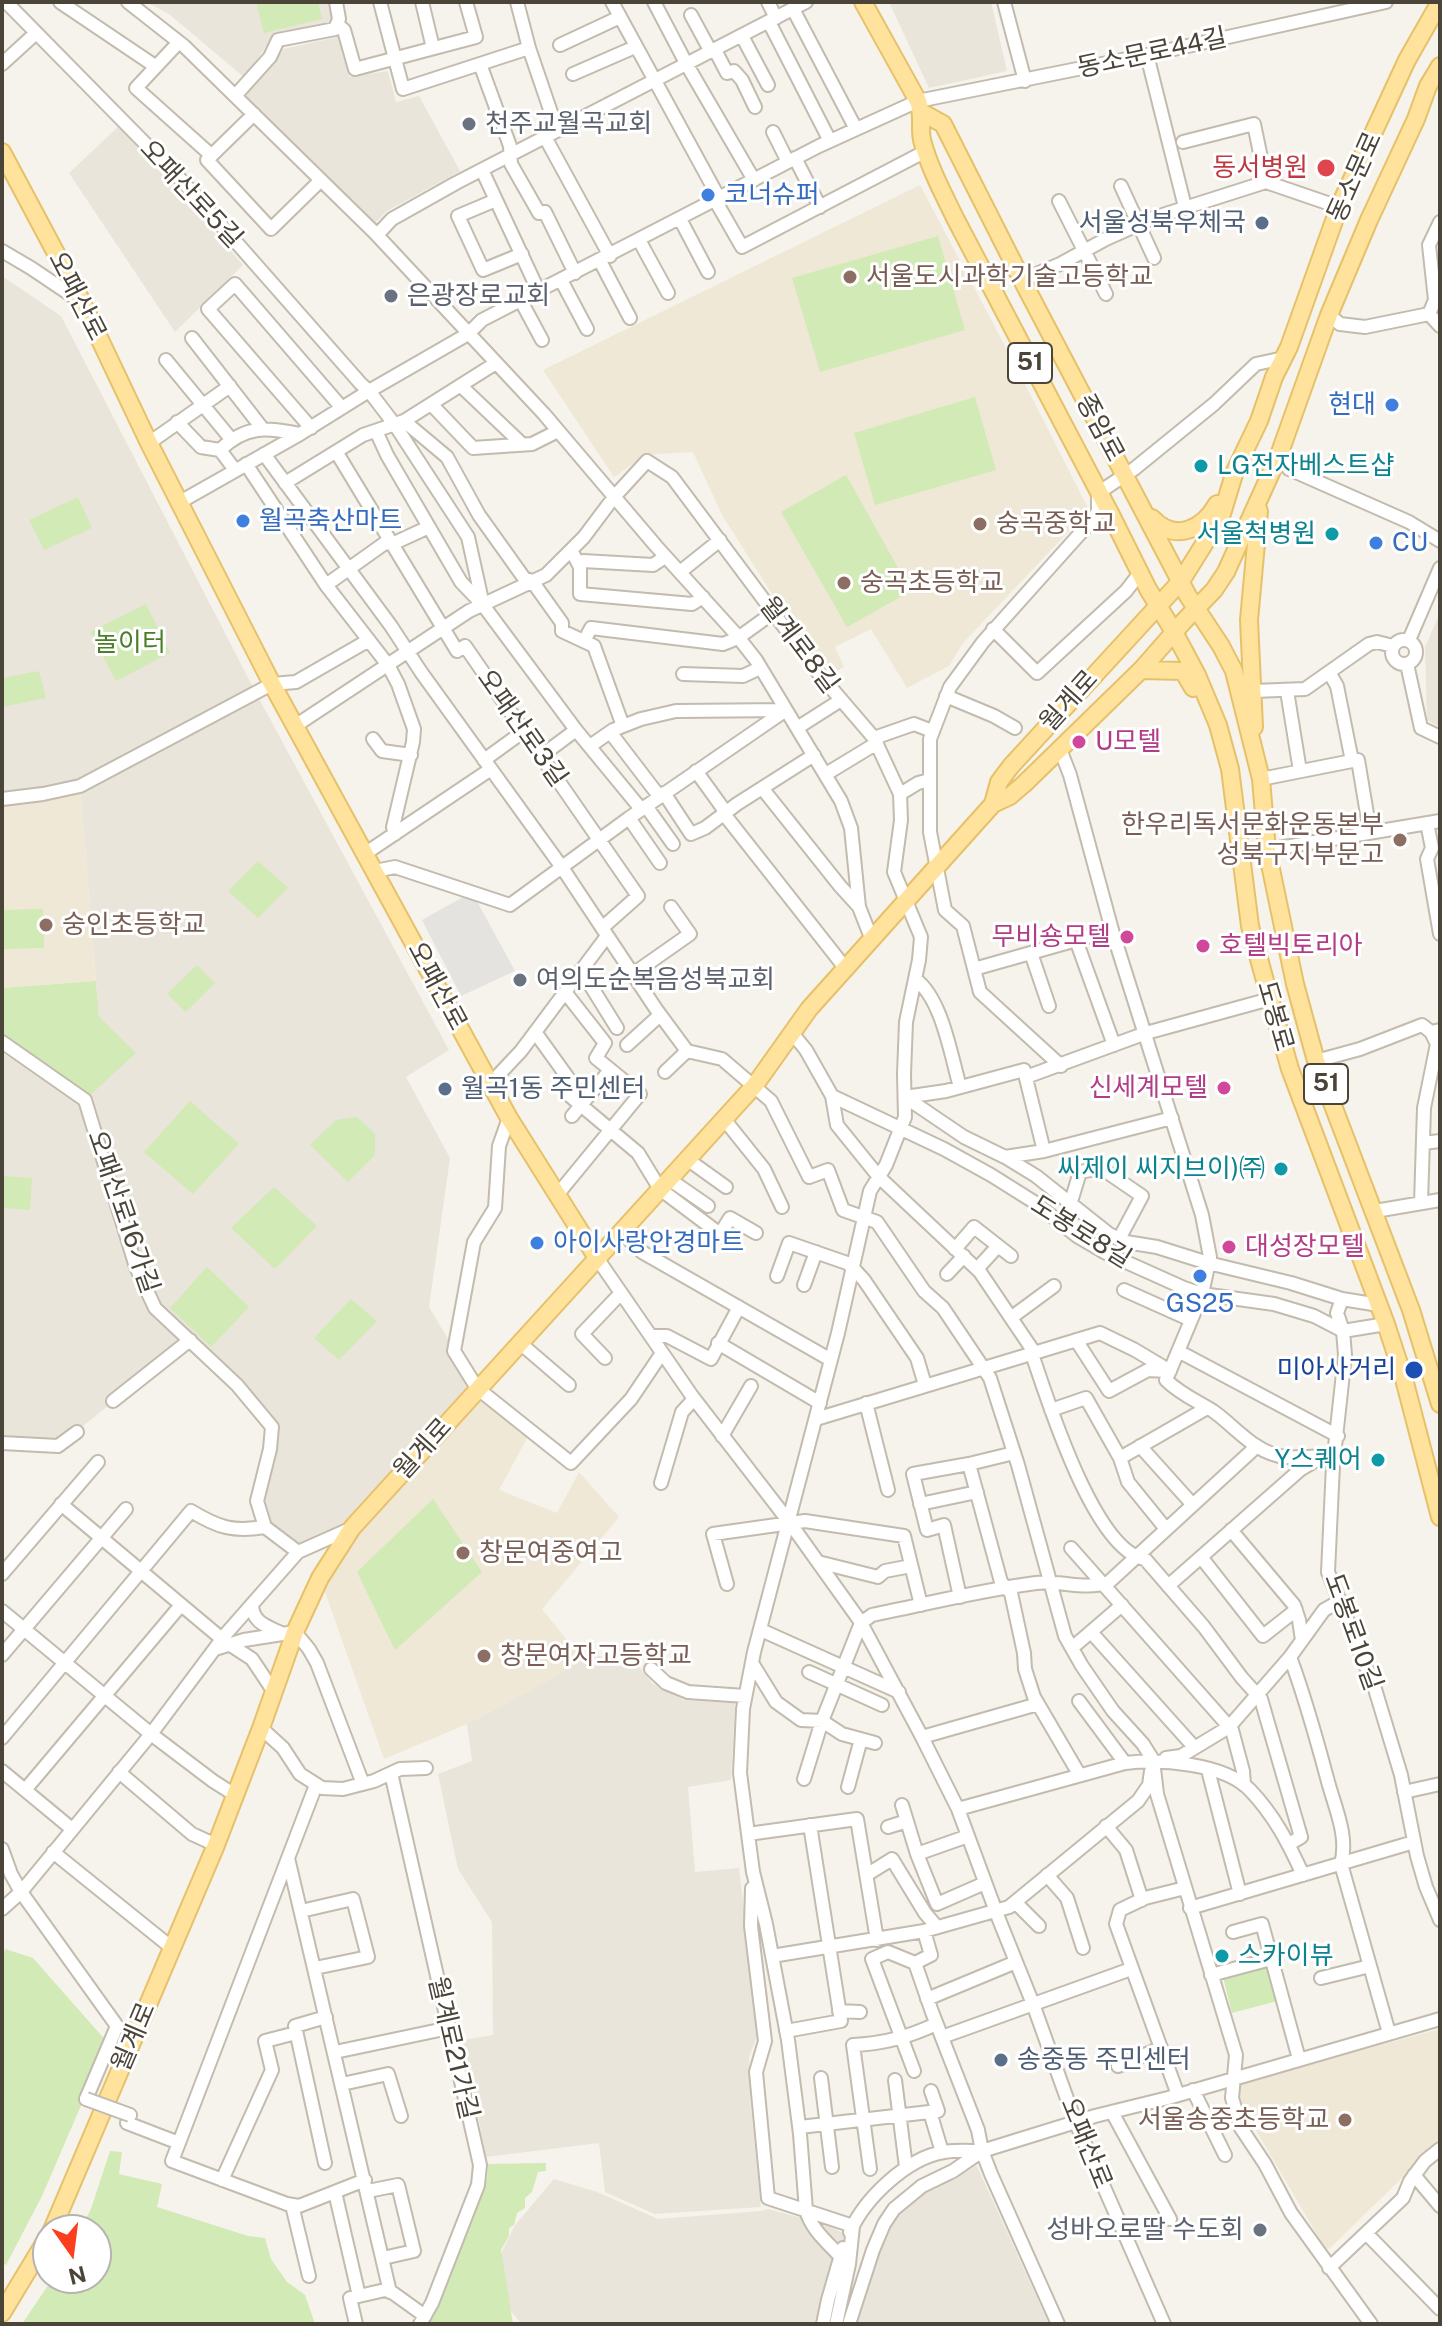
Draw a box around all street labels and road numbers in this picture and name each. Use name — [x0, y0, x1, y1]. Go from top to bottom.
street label: 동소문로44길 — [1074, 22, 1230, 84]
street label: 동소문로 — [1321, 127, 1389, 227]
street label: 오패산로5길 — [133, 134, 249, 254]
street label: 오패산로 — [41, 246, 113, 346]
road number: 51 — [1008, 343, 1052, 383]
street label: 종암로 — [1069, 389, 1131, 467]
street label: 월계로8길 — [753, 591, 845, 699]
street label: 오패산로3길 — [470, 663, 574, 793]
street label: 월계로 — [1033, 664, 1105, 738]
street label: 오패산로 — [401, 936, 473, 1036]
street label: 도봉로 — [1250, 977, 1300, 1055]
road number: 51 — [1304, 1064, 1348, 1104]
street label: 오패산로16가길 — [81, 1126, 165, 1298]
street label: 도봉로8길 — [1025, 1189, 1137, 1275]
street label: 월계로 — [387, 1412, 459, 1486]
street label: 도봉로10길 — [1317, 1569, 1389, 1695]
street label: 월계로21가길 — [421, 1974, 485, 2122]
street label: 월계로 — [106, 1998, 162, 2076]
street label: 오패산로 — [1054, 2093, 1118, 2193]

